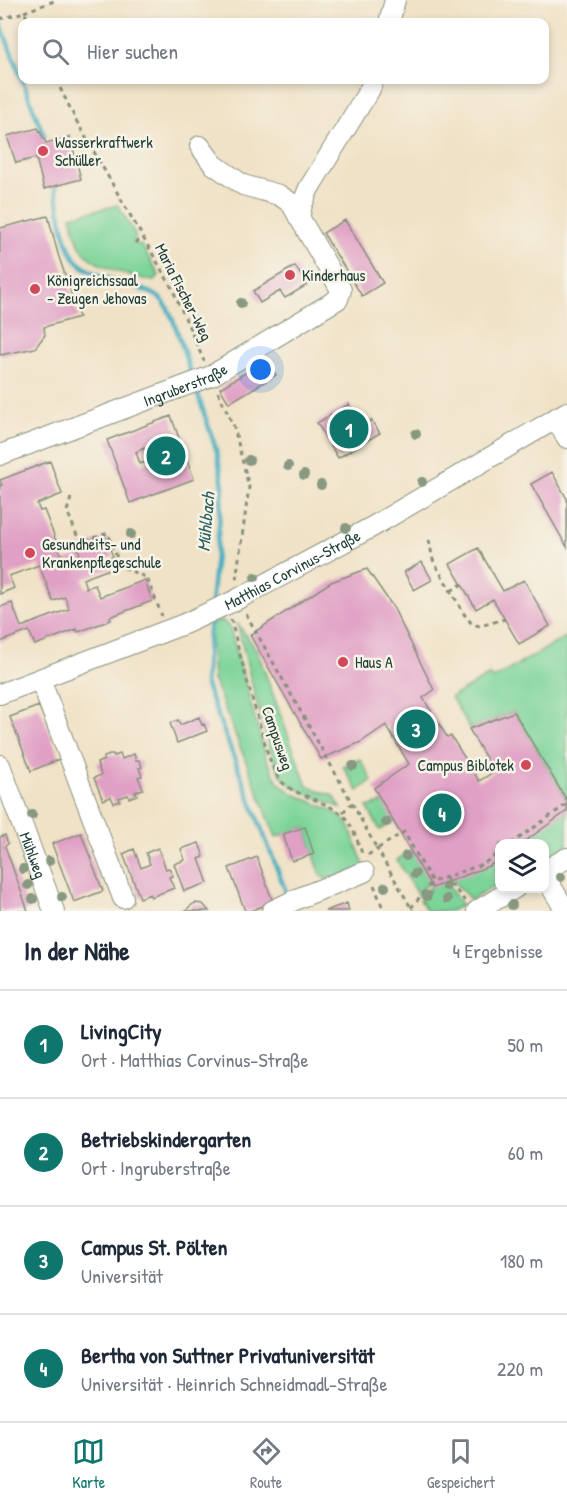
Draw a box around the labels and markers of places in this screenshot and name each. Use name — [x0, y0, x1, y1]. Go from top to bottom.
place label: Wasserkraftwerk Schüller — [55, 131, 153, 171]
marker: Wasserkraftwerk Schüller — [36, 144, 50, 158]
place label: Kinderhaus — [302, 264, 366, 286]
marker: Kinderhaus — [283, 268, 297, 282]
place label: Königreichssaal - Zeugen Jehovas — [47, 269, 147, 309]
marker: Königreichssaal - Zeugen Jehovas — [28, 282, 42, 296]
pin: 1 — [330, 406, 368, 452]
pin: 2 — [146, 434, 186, 478]
place label: Gesundheits- und Krankenpflegeschule — [42, 533, 162, 573]
marker: Gesundheits- und Krankenpflegeschule — [23, 546, 37, 560]
place label: Haus A — [355, 651, 393, 673]
marker: Haus A — [336, 655, 350, 669]
pin: 3 — [396, 706, 436, 752]
place label: Campus Biblotek — [417, 754, 514, 776]
marker: Campus Biblotek — [519, 758, 533, 772]
pin: 4 — [422, 790, 462, 836]

